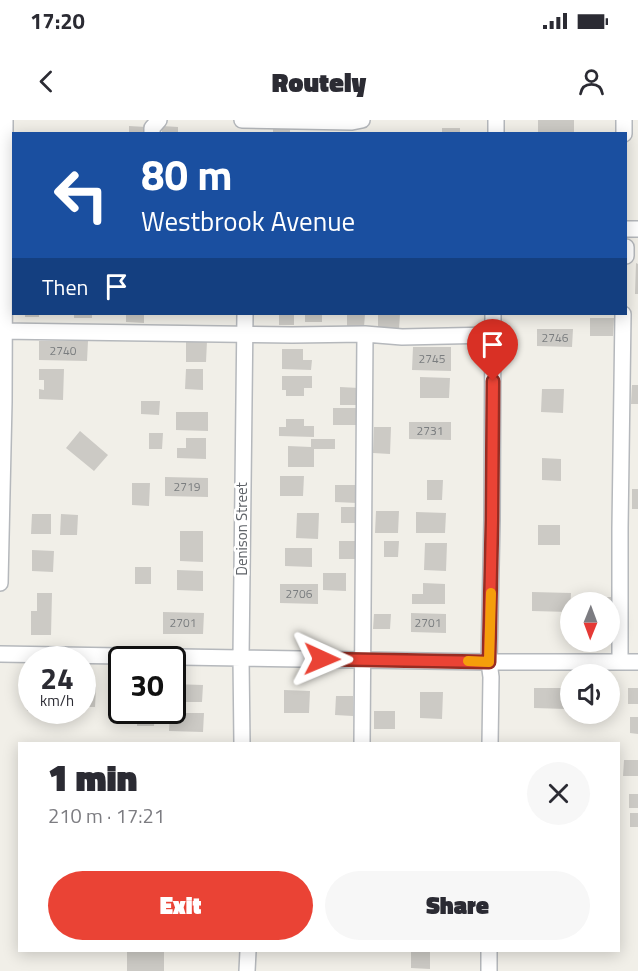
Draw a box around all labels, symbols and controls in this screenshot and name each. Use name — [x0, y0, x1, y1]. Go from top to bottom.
text: 17:20 — [30, 4, 85, 38]
text: Routely — [272, 61, 366, 102]
icon: back — [30, 65, 63, 98]
icon: person — [575, 65, 608, 98]
text: 80 m — [141, 142, 233, 206]
icon: left — [42, 156, 120, 234]
text: Westbrook Avenue — [141, 200, 355, 241]
text: Then — [42, 270, 88, 304]
icon: arrive — [100, 270, 133, 303]
pin — [467, 319, 518, 381]
icon: arrive — [476, 328, 509, 361]
house number: 2746 — [542, 328, 569, 347]
house number: 2740 — [50, 341, 77, 360]
house number: 2745 — [419, 349, 446, 368]
house number: 2731 — [417, 421, 443, 440]
house number: 2719 — [174, 477, 201, 496]
street label: Denison Street — [230, 482, 253, 576]
house number: 2706 — [286, 584, 313, 603]
north arrow — [560, 592, 620, 652]
map controls — [560, 592, 620, 724]
house number: 2701 — [170, 613, 196, 632]
house number: 2701 — [415, 613, 441, 632]
position arrow — [290, 627, 354, 691]
speed limit sign: 30 — [108, 646, 186, 724]
text: 24 — [40, 655, 74, 701]
button: sound — [560, 664, 620, 724]
text: km/h — [40, 689, 74, 712]
text: 1 min — [48, 750, 137, 805]
button: close — [527, 762, 590, 825]
text: 210 m · 17:21 — [48, 800, 165, 831]
button: Exit — [48, 871, 313, 940]
button: Share — [325, 871, 590, 940]

